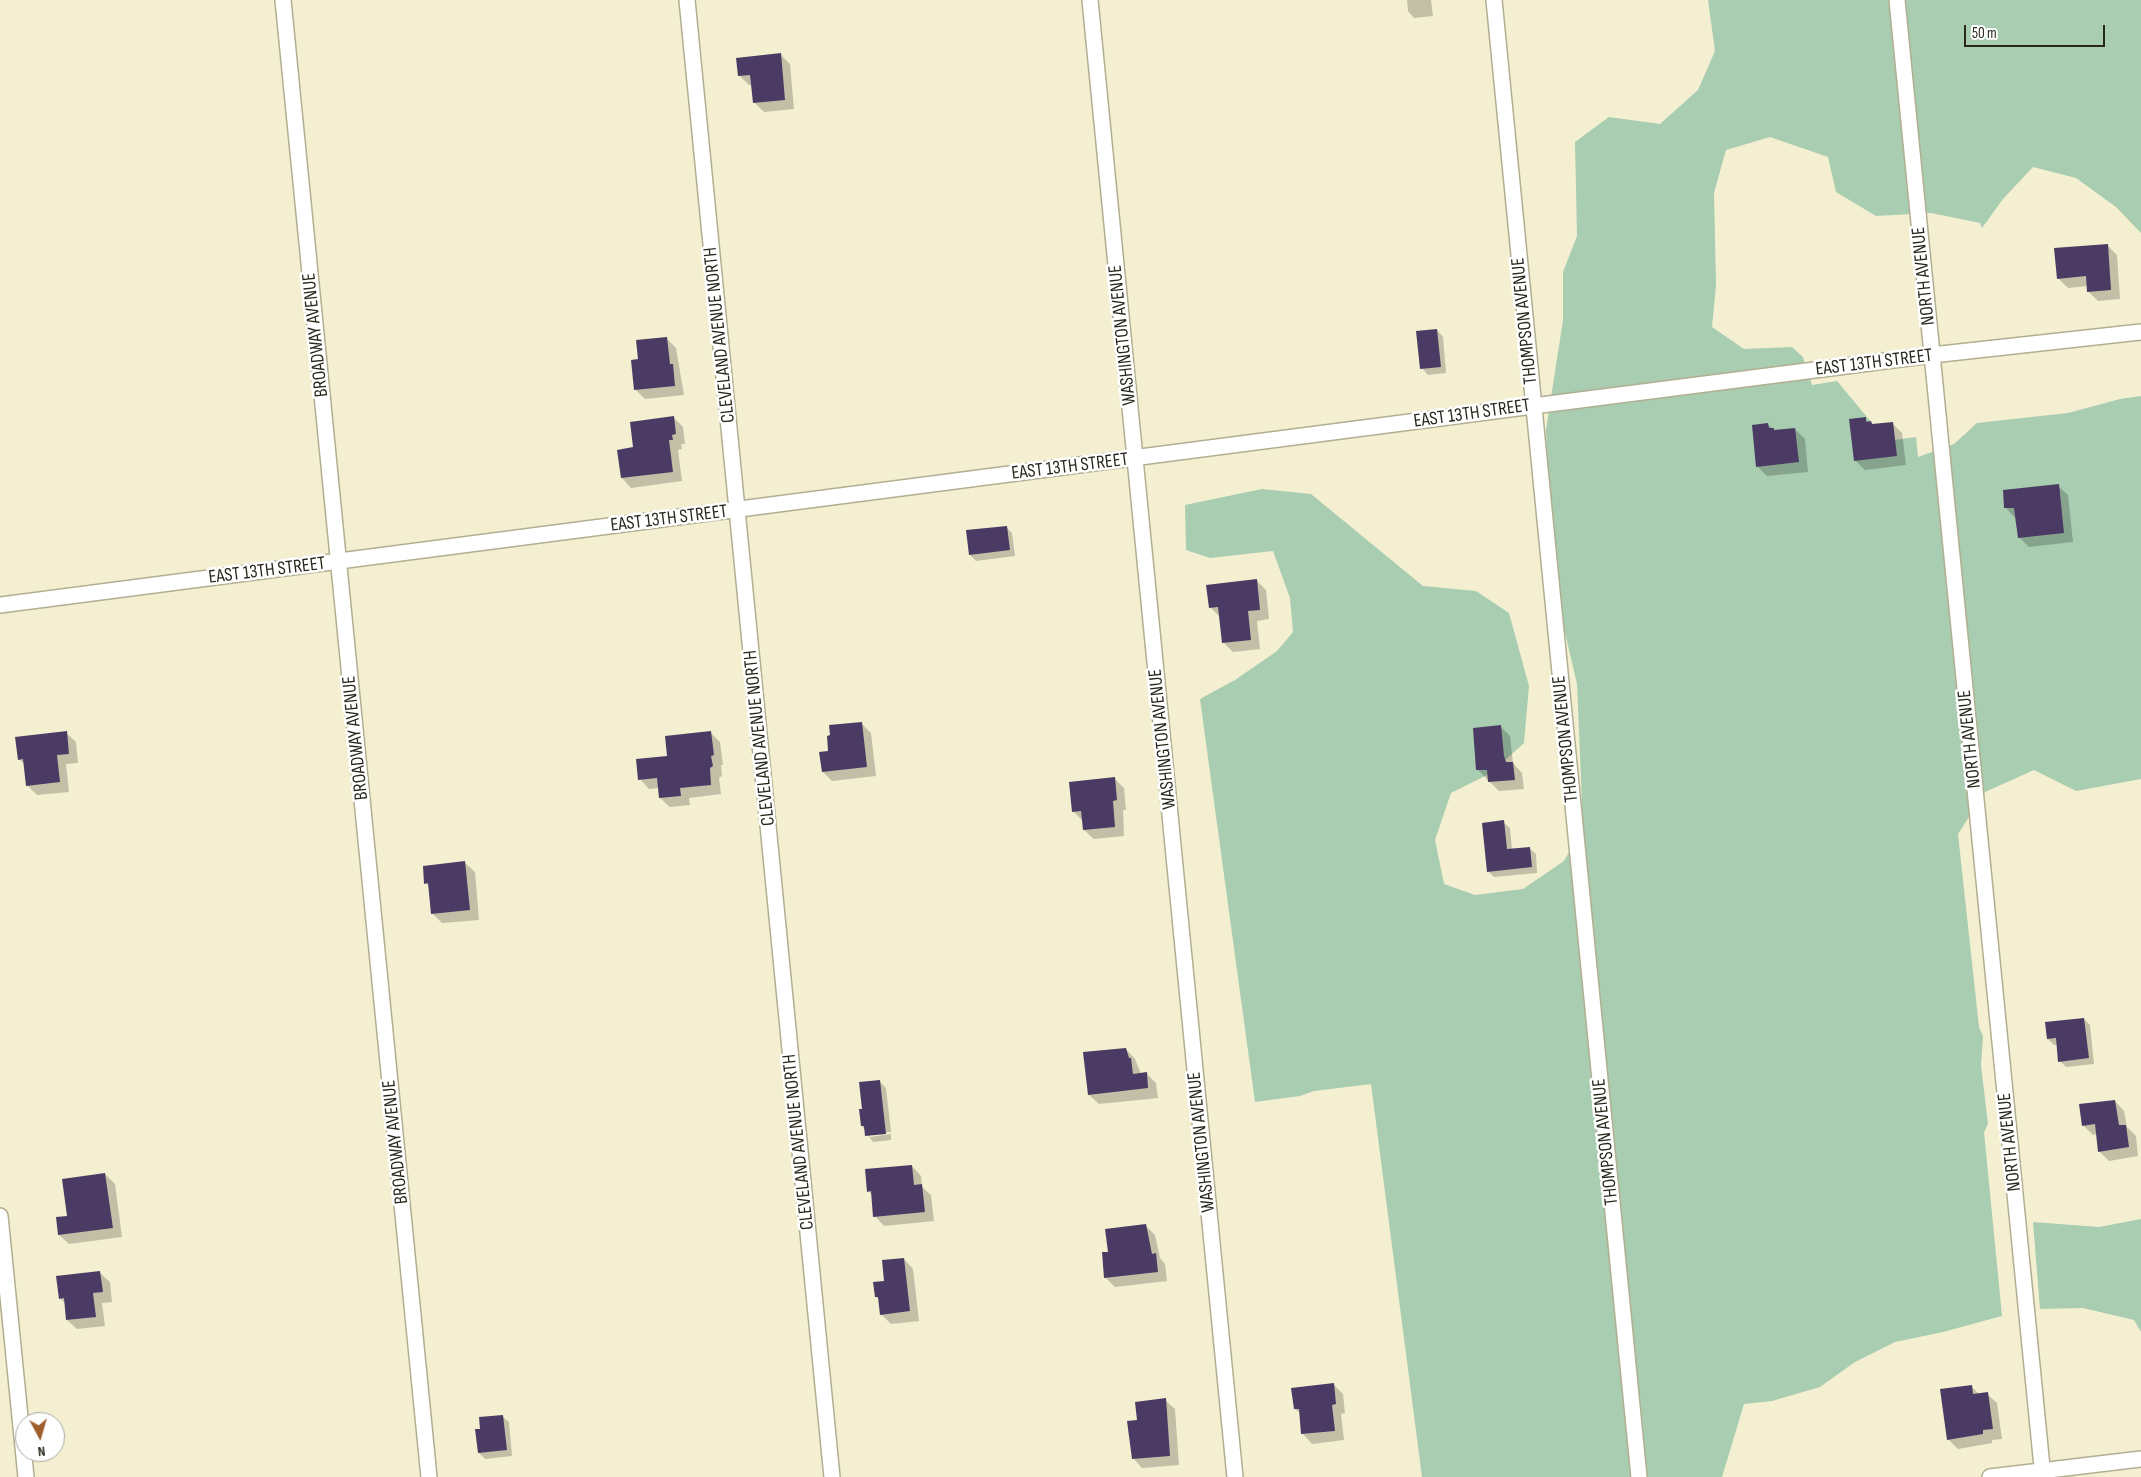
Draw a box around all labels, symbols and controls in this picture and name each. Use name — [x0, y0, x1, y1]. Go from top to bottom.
scale bar — [1966, 15, 2107, 47]
text: 50 m — [1972, 24, 1997, 43]
street label: NORTH AVENUE — [1907, 226, 1941, 326]
street label: CLEVELAND AVENUE NORTH — [699, 246, 741, 424]
street label: THOMPSON AVENUE — [1507, 257, 1543, 385]
street label: WASHINGTON AVENUE — [1104, 264, 1142, 406]
street label: BROADWAY AVENUE — [298, 272, 334, 398]
street label: EAST 13TH STREET — [1814, 345, 1934, 381]
street label: EAST 13TH STREET — [1412, 395, 1532, 433]
street label: EAST 13TH STREET — [1010, 449, 1130, 485]
street label: EAST 13TH STREET — [609, 501, 729, 537]
street label: EAST 13TH STREET — [207, 553, 327, 589]
street label: CLEVELAND AVENUE NORTH — [739, 649, 781, 827]
street label: WASHINGTON AVENUE — [1144, 668, 1182, 810]
street label: BROADWAY AVENUE — [338, 675, 374, 801]
street label: THOMPSON AVENUE — [1548, 675, 1584, 803]
street label: NORTH AVENUE — [1953, 689, 1987, 789]
street label: CLEVELAND AVENUE NORTH — [778, 1053, 820, 1231]
street label: WASHINGTON AVENUE — [1183, 1071, 1221, 1213]
street label: THOMPSON AVENUE — [1588, 1078, 1624, 1206]
street label: BROADWAY AVENUE — [378, 1079, 414, 1205]
street label: NORTH AVENUE — [1993, 1092, 2027, 1192]
north arrow — [15, 1412, 65, 1462]
text: N — [37, 1443, 46, 1460]

